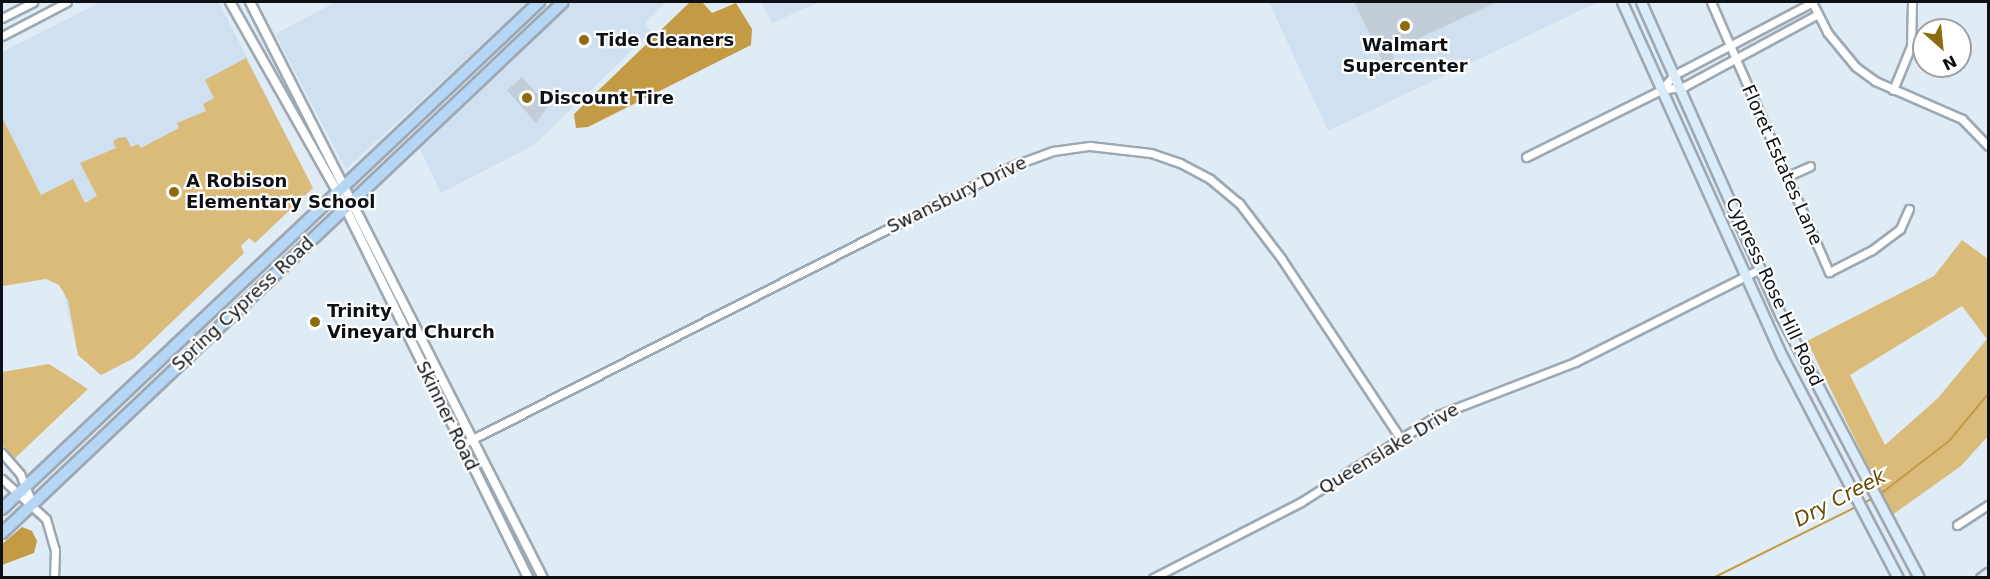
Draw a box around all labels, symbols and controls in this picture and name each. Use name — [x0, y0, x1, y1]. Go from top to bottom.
north arrow — [1912, 18, 1972, 78]
marker: Walmart Supercenter — [1398, 19, 1412, 33]
place label: Tide Cleaners — [596, 29, 734, 51]
marker: Tide Cleaners — [577, 33, 591, 47]
place label: Walmart Supercenter — [1342, 35, 1468, 78]
text: N — [1939, 51, 1960, 74]
street label: Floret Estates Lane — [1737, 82, 1827, 248]
place label: Discount Tire — [539, 87, 674, 109]
marker: Discount Tire — [520, 91, 534, 105]
street label: Swansbury Drive — [884, 152, 1030, 238]
place label: A Robison Elementary School — [186, 171, 375, 213]
marker: A Robison Elementary School — [167, 185, 181, 199]
street label: Cypress Rose Hill Road — [1721, 194, 1827, 390]
street label: Spring Cypress Road — [168, 233, 318, 375]
place label: Trinity Vineyard Church — [327, 301, 495, 344]
marker: Trinity Vineyard Church — [308, 315, 322, 329]
street label: Skinner Road — [411, 358, 483, 474]
street label: Queenslake Drive — [1315, 399, 1463, 499]
water label: Dry Creek — [1790, 464, 1890, 532]

